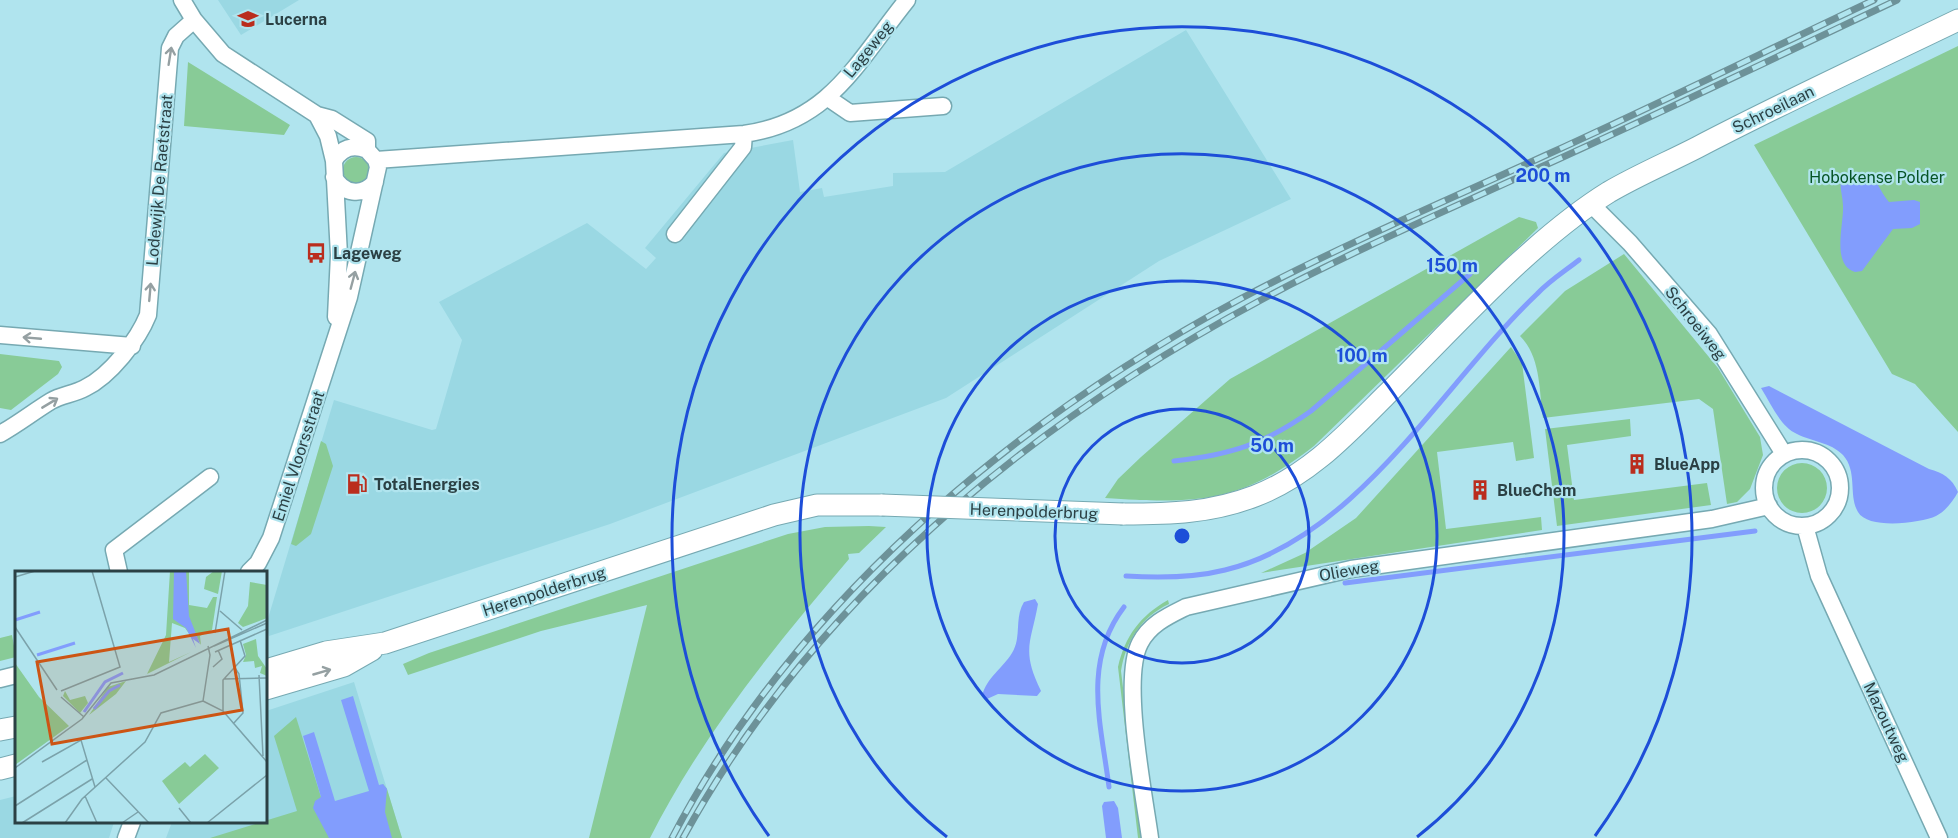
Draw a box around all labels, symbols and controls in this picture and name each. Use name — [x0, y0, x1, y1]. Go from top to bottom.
school or university icon: Lucerna — [236, 7, 260, 31]
place label: Lucerna — [265, 10, 327, 29]
street label: Lageweg — [840, 17, 897, 82]
one-way arrow — [164, 46, 175, 66]
street label: Schroeilaan — [1729, 82, 1817, 137]
street label: Lodewijk De Raetstraat — [143, 93, 176, 267]
text: 200 m — [1516, 165, 1570, 186]
park label: Hobokense Polder — [1809, 168, 1945, 187]
bus stop icon: Lageweg — [304, 241, 328, 265]
place label: Lageweg — [333, 244, 402, 263]
text: 150 m — [1426, 255, 1478, 276]
one-way arrow — [348, 271, 360, 290]
one-way arrow — [145, 282, 156, 302]
street label: Schroeiweg — [1661, 283, 1730, 364]
one-way arrow — [22, 332, 42, 343]
text: 100 m — [1336, 345, 1388, 366]
street label: Emiel Vloorsstraat — [268, 388, 329, 524]
one-way arrow — [41, 397, 58, 409]
text: 50 m — [1250, 435, 1294, 456]
building icon: BlueApp — [1625, 452, 1649, 476]
place label: BlueApp — [1654, 455, 1720, 474]
fuel station icon: TotalEnergies — [345, 472, 369, 496]
place label: TotalEnergies — [374, 475, 480, 494]
building icon: BlueChem — [1468, 478, 1492, 502]
place label: BlueChem — [1497, 481, 1576, 500]
street label: Herenpolderbrug — [969, 500, 1099, 523]
centre of rings — [1172, 526, 1192, 546]
street label: Olieweg — [1318, 556, 1381, 585]
street label: Herenpolderbrug — [480, 563, 608, 620]
inset map — [15, 571, 267, 823]
one-way arrow — [312, 666, 331, 677]
street label: Mazoutweg — [1860, 679, 1913, 765]

